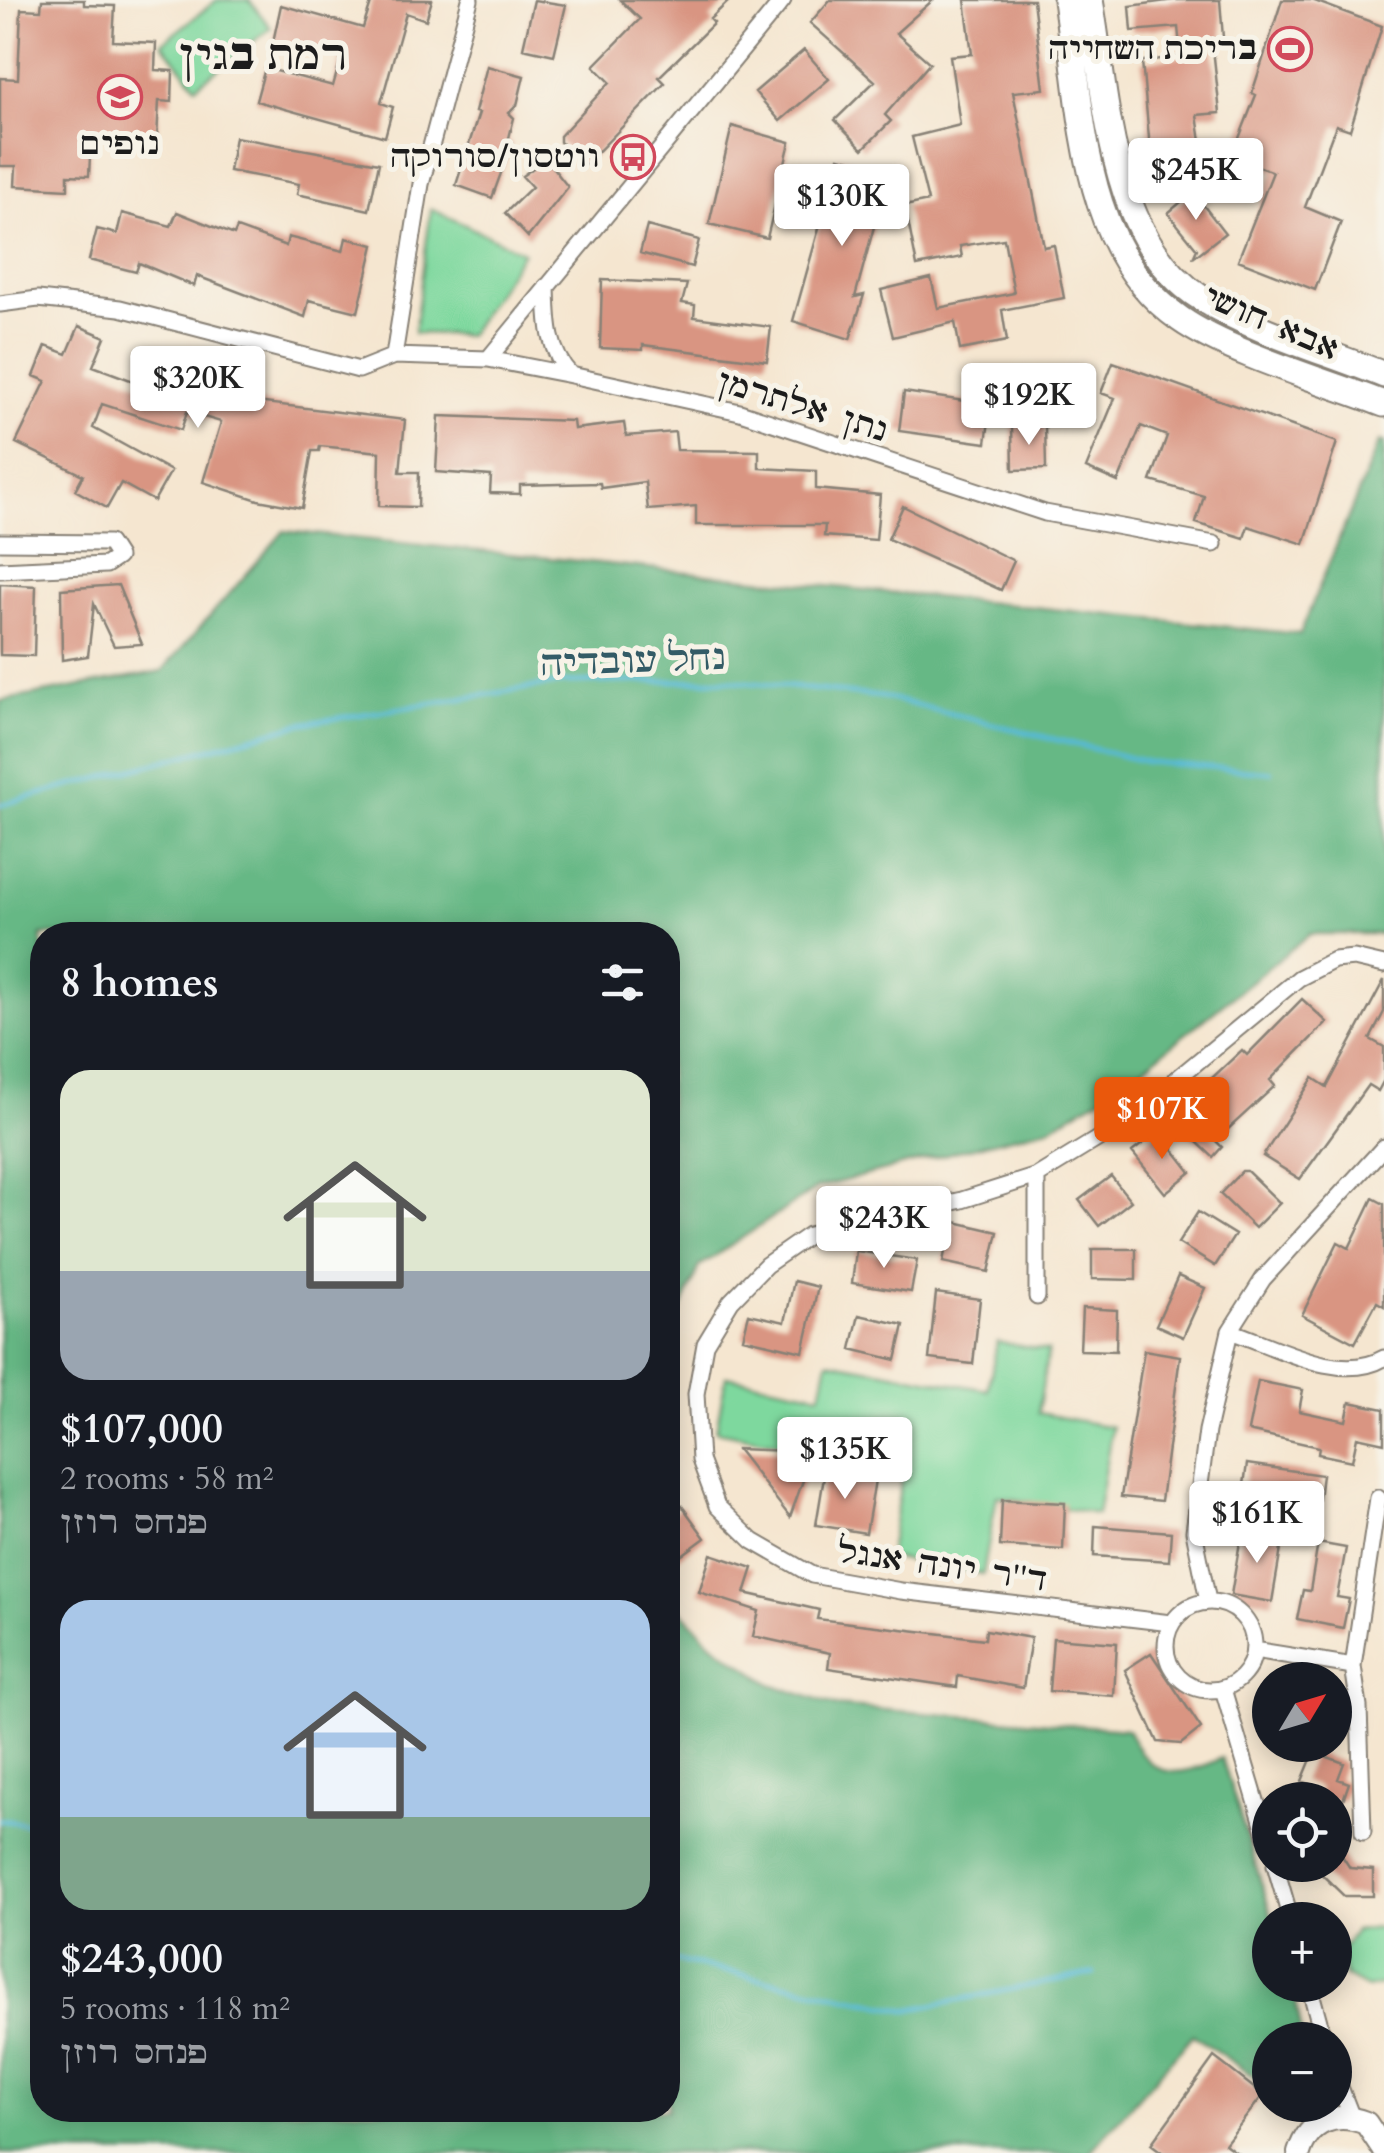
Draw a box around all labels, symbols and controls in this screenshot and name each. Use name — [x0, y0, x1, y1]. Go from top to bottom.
sports icon: בריכת השחייה — [1267, 26, 1313, 72]
district label: רמת בגין — [179, 27, 347, 84]
place label: בריכת השחייה — [1048, 27, 1258, 71]
school or university icon: נופים — [97, 74, 143, 120]
place label: נופים — [81, 122, 159, 166]
bus stop icon: ווטסון/סורוקה — [610, 134, 656, 180]
place label: ווטסון/סורוקה — [390, 135, 600, 179]
pin: $245K — [1126, 138, 1266, 223]
text: $245K — [1150, 148, 1242, 192]
pin: $130K — [772, 164, 912, 249]
text: $130K — [796, 174, 888, 218]
street label: אבא חושי — [1197, 275, 1345, 371]
pin: $320K — [128, 346, 268, 431]
text: $320K — [152, 356, 244, 400]
street label: נתן אלתרמן — [712, 359, 892, 453]
pin: $192K — [959, 363, 1099, 448]
text: $192K — [983, 373, 1075, 417]
water label: נחל עובדיה — [540, 634, 726, 688]
text: 8 homes — [60, 954, 218, 1011]
icon: filters — [595, 955, 650, 1010]
pin: $107K — [1092, 1077, 1232, 1162]
text: $107K — [1116, 1087, 1208, 1131]
icon: home — [265, 1135, 445, 1315]
pin: $243K — [814, 1186, 954, 1271]
text: $243K — [838, 1196, 930, 1240]
text: $107,000 — [60, 1400, 223, 1457]
pin: $135K — [775, 1417, 915, 1502]
text: $135K — [799, 1427, 891, 1471]
text: 2 rooms · 58 m² — [60, 1457, 273, 1501]
pin: $161K — [1187, 1481, 1327, 1566]
text: $161K — [1211, 1491, 1303, 1535]
text: פנחס רוזן — [60, 1501, 208, 1545]
street label: ד''ר יונה אנגל — [834, 1530, 1050, 1602]
north arrow — [1252, 1662, 1352, 1762]
map controls — [1252, 1662, 1352, 2122]
icon: home — [265, 1665, 445, 1845]
button: locate — [1252, 1782, 1352, 1882]
button: + — [1252, 1902, 1352, 2002]
text: $243,000 — [60, 1930, 223, 1987]
text: 5 rooms · 118 m² — [60, 1987, 290, 2031]
button: − — [1252, 2022, 1352, 2122]
text: פנחס רוזן — [60, 2031, 208, 2075]

